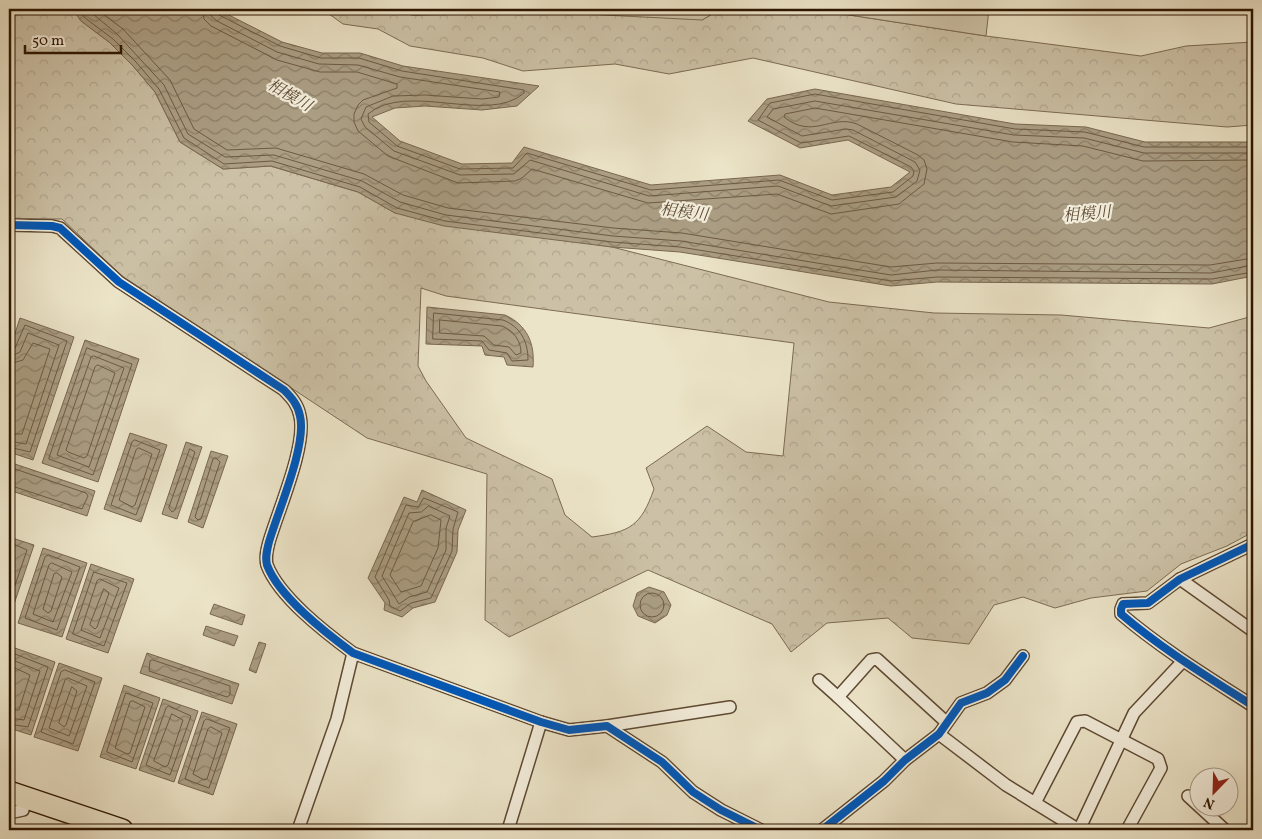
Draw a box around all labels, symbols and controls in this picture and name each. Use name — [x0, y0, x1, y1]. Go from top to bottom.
scale bar — [25, 22, 121, 54]
text: 50 m — [32, 31, 64, 52]
water label: 相模川 — [263, 74, 317, 119]
water label: 相模川 — [659, 199, 711, 227]
water label: 相模川 — [1062, 202, 1114, 228]
north arrow — [1190, 766, 1240, 816]
text: N — [1201, 792, 1218, 813]

